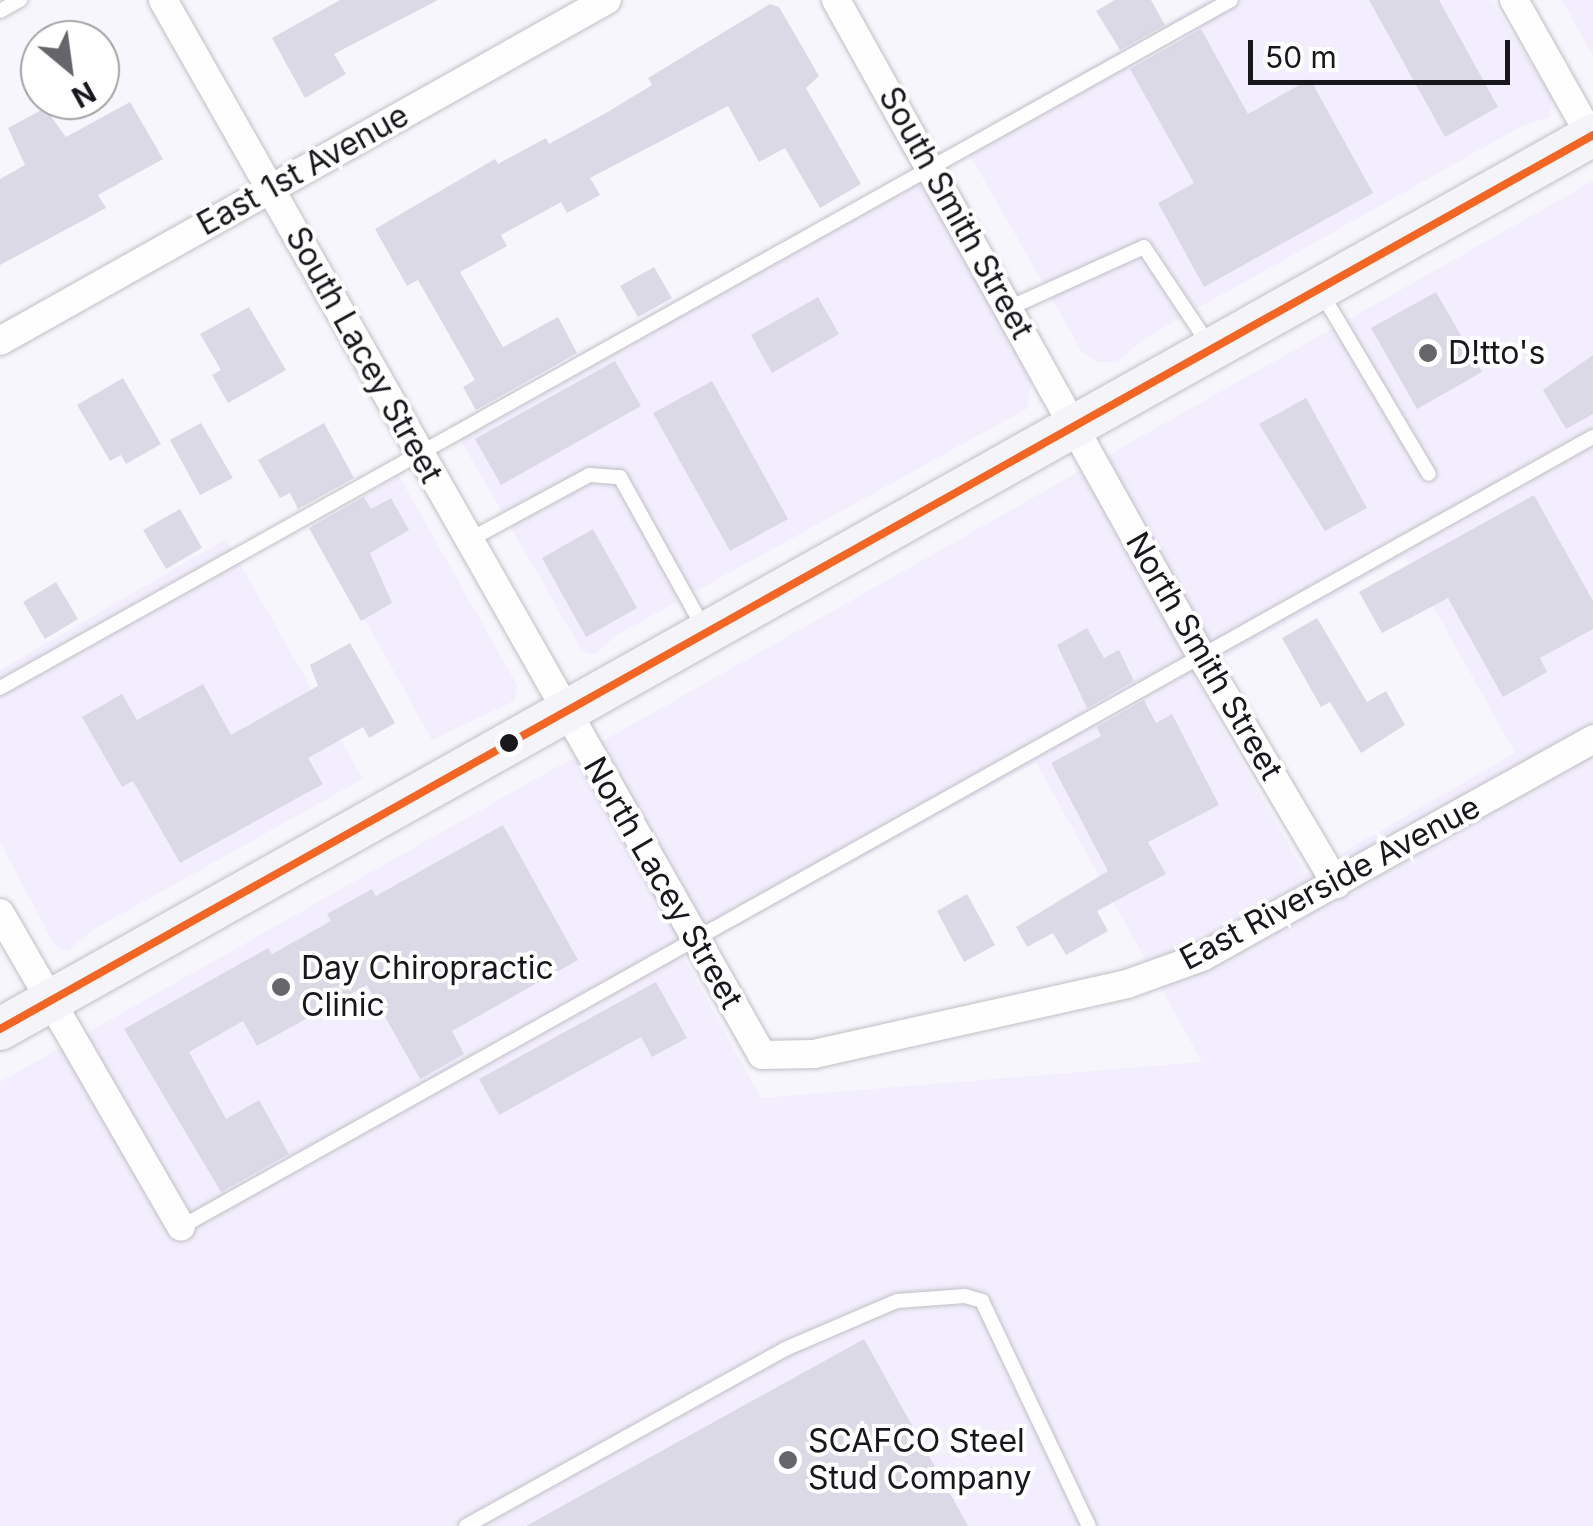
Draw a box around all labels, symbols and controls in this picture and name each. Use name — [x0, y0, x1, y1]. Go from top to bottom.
north arrow — [20, 20, 120, 120]
scale bar — [1253, 20, 1516, 82]
text: 50 m — [1265, 39, 1337, 75]
text: N — [66, 74, 101, 115]
street label: South Smith Street — [871, 80, 1041, 346]
street label: East 1st Avenue — [191, 96, 415, 244]
street label: South Lacey Street — [278, 220, 450, 490]
place label: D!tto's — [1448, 334, 1545, 372]
marker: D!tto's — [1417, 342, 1439, 364]
street label: North Smith Street — [1118, 525, 1290, 787]
unlabelled marker — [499, 733, 519, 753]
street label: North Lacey Street — [575, 750, 751, 1016]
street label: East Riverside Avenue — [1173, 788, 1487, 978]
place label: Day Chiropractic Clinic — [301, 950, 554, 1025]
marker: Day Chiropractic Clinic — [270, 976, 292, 998]
place label: SCAFCO Steel Stud Company — [808, 1423, 1031, 1498]
marker: SCAFCO Steel Stud Company — [777, 1449, 799, 1471]

